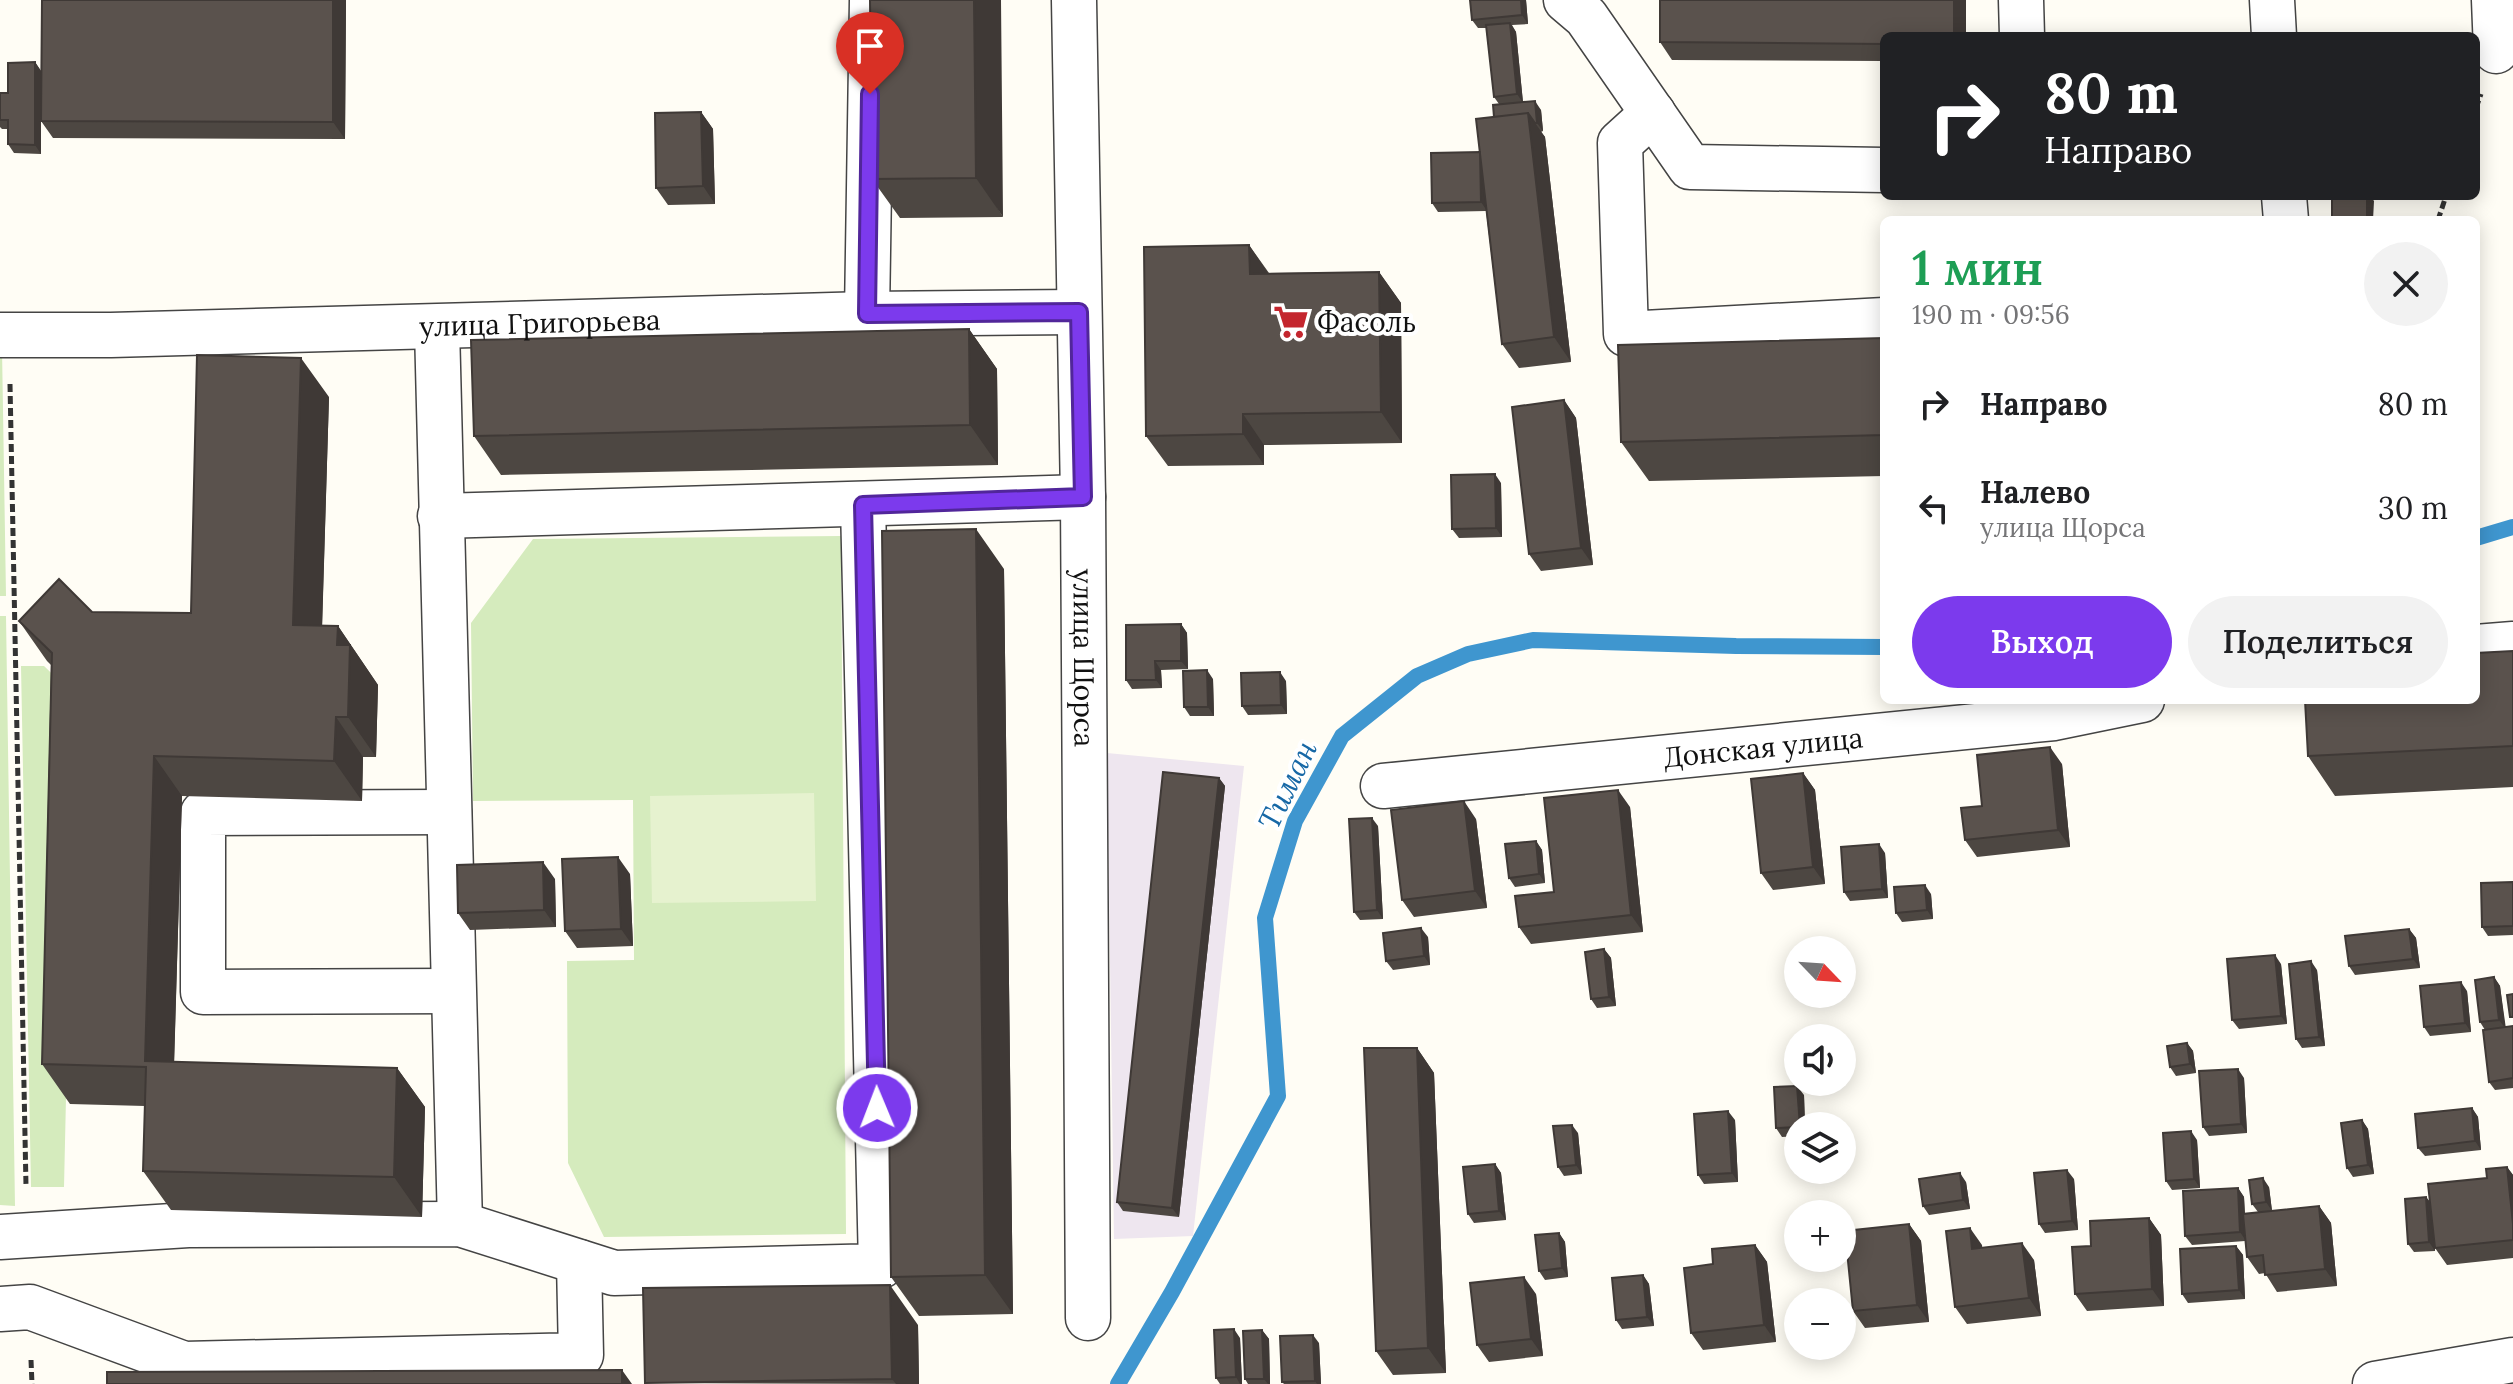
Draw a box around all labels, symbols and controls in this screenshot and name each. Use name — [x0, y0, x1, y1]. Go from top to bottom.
pin — [836, 12, 904, 94]
icon: arrive — [848, 24, 892, 68]
text: 80 m — [2044, 57, 2178, 128]
icon: right — [1912, 64, 2016, 168]
text: Направо — [2044, 127, 2192, 173]
text: 1 мин — [1912, 237, 2043, 298]
button: close — [2364, 242, 2448, 326]
text: 190 m · 09:56 — [1912, 298, 2070, 331]
street label: улица Григорьева — [419, 302, 661, 344]
supermarket icon: Фасоль — [1272, 303, 1310, 341]
place label: Фасоль — [1317, 304, 1416, 340]
icon: right — [1912, 382, 1956, 426]
text: Направо — [1980, 385, 2108, 423]
text: 80 m — [2378, 385, 2448, 423]
text: Налево — [1980, 473, 2090, 511]
icon: left — [1912, 486, 1956, 530]
text: 30 m — [2378, 489, 2448, 527]
text: улица Щорса — [1980, 511, 2146, 544]
street label: улица Щорса — [1065, 569, 1103, 747]
button: Выход — [1912, 596, 2172, 688]
button: Поделиться — [2188, 596, 2448, 688]
street label: Донская улица — [1661, 719, 1865, 776]
water label: Тиман — [1249, 734, 1325, 836]
north arrow — [1784, 936, 1856, 1008]
map controls — [1784, 936, 1856, 1360]
button: sound — [1784, 1024, 1856, 1096]
position arrow — [835, 1066, 919, 1150]
button: layers — [1784, 1112, 1856, 1184]
button: + — [1784, 1200, 1856, 1272]
button: − — [1784, 1288, 1856, 1360]

